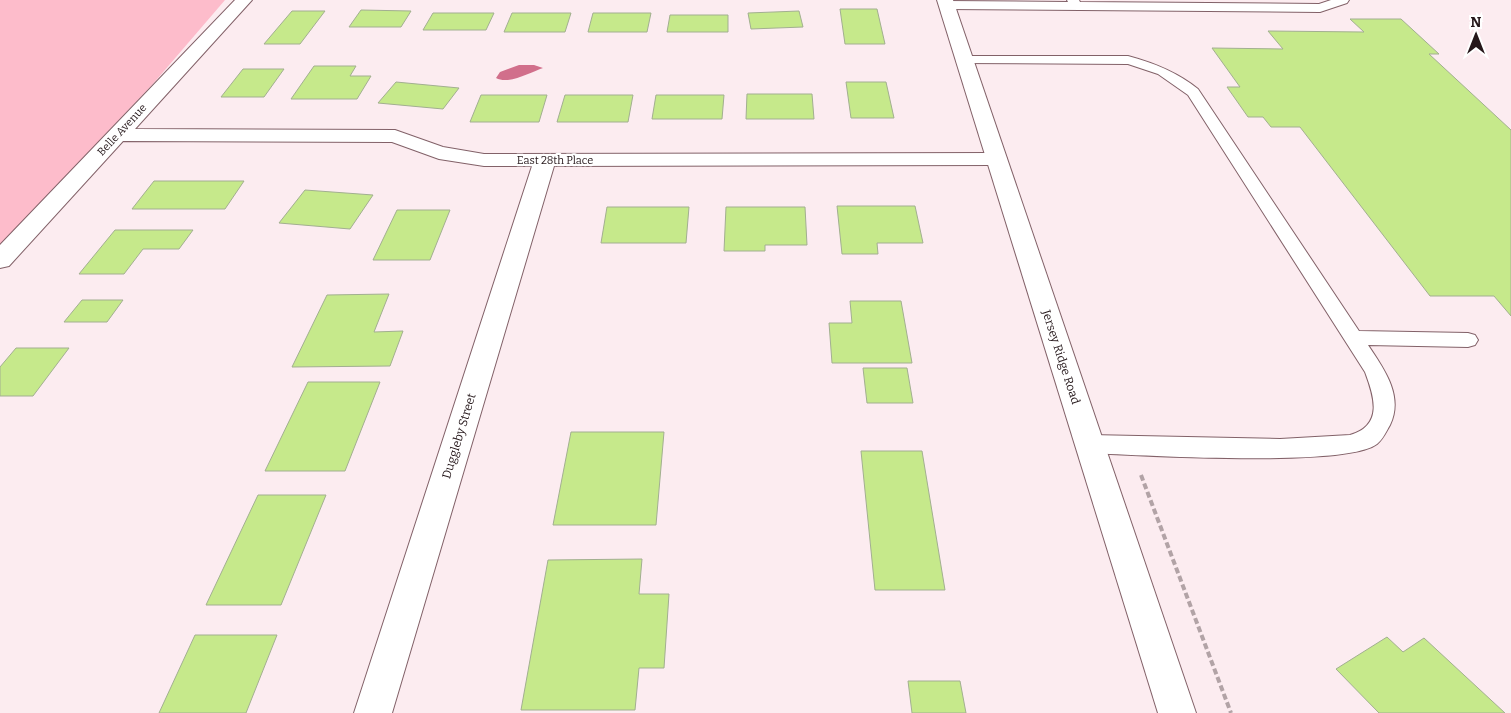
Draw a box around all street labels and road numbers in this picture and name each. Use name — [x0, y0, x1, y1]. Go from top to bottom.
street label: Belle Avenue — [95, 101, 149, 159]
street label: East 28th Place — [517, 154, 593, 167]
street label: Jersey Ridge Road — [1039, 307, 1083, 406]
street label: Duggleby Street — [439, 391, 479, 480]

